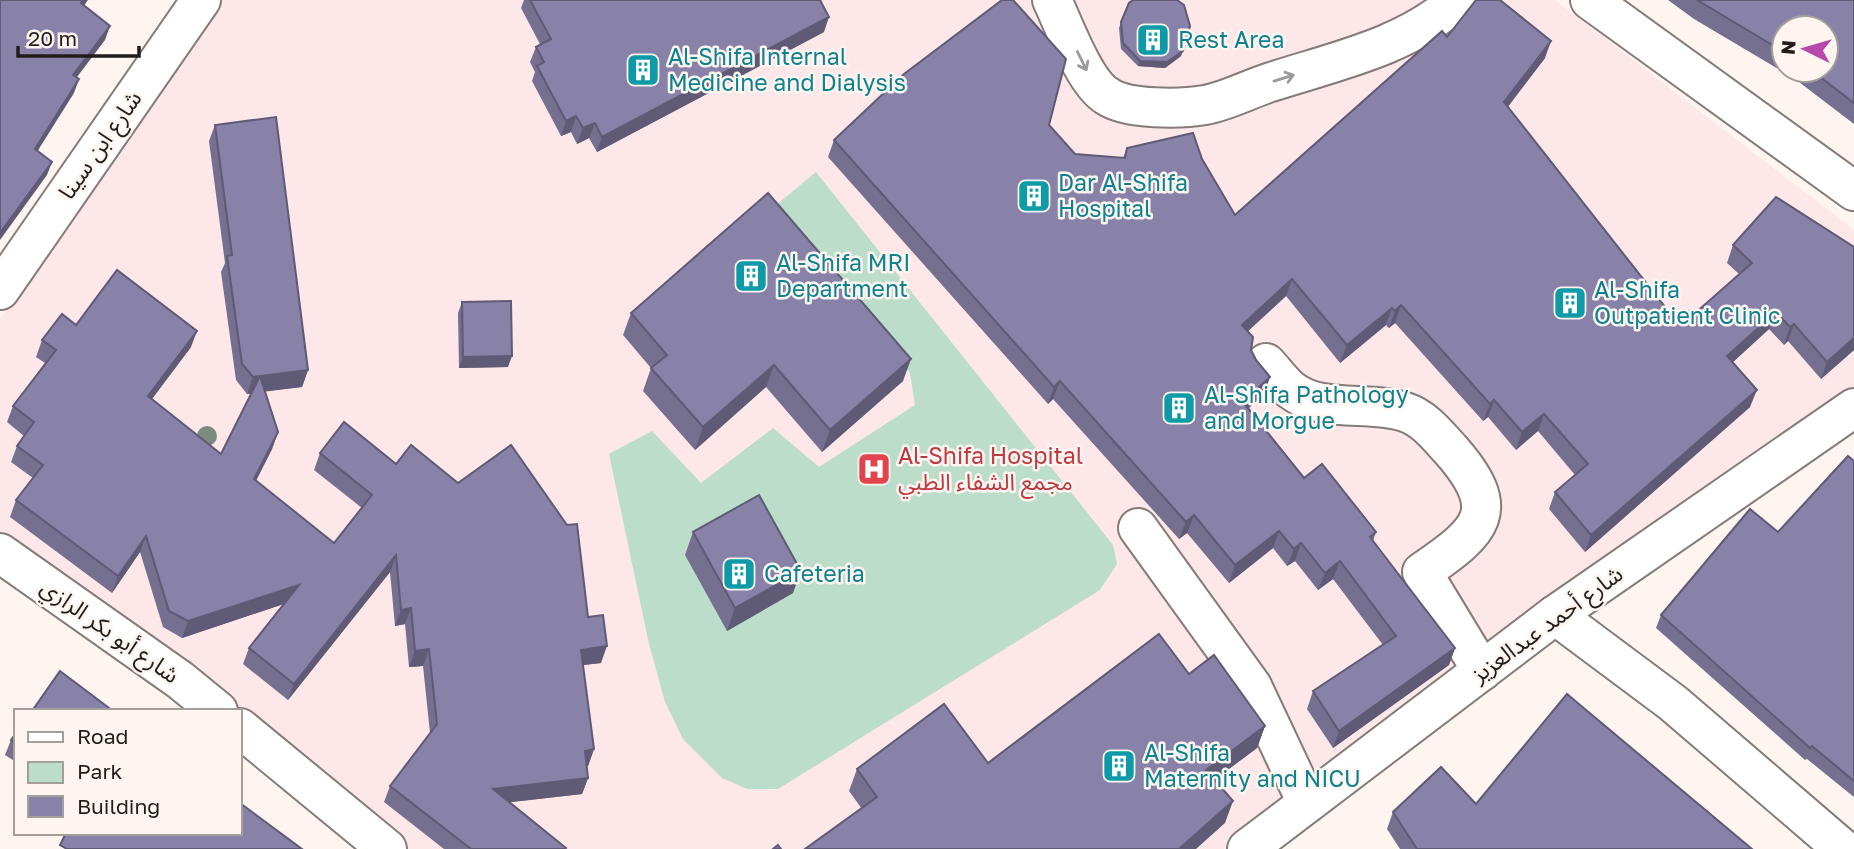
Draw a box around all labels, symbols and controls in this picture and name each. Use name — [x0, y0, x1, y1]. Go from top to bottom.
scale bar — [18, 14, 138, 58]
north arrow — [1770, 14, 1840, 84]
building icon: Rest Area — [1134, 21, 1172, 59]
text: 20 m — [28, 25, 77, 51]
place label: Rest Area — [1178, 25, 1284, 53]
text: N — [1775, 39, 1800, 56]
place label: Al-Shifa Internal Medicine and Dialysis — [668, 42, 906, 96]
one-way arrow — [1076, 50, 1090, 71]
building icon: Al-Shifa Internal Medicine and Dialysis — [624, 51, 662, 89]
one-way arrow — [1273, 71, 1295, 83]
street label: شارع ابن سينا — [52, 85, 150, 206]
place label: Dar Al-Shifa Hospital — [1058, 168, 1188, 222]
building icon: Dar Al-Shifa Hospital — [1015, 177, 1053, 215]
place label: Al-Shifa MRI Department — [776, 248, 910, 302]
building icon: Al-Shifa MRI Department — [732, 257, 770, 295]
place label: Al-Shifa Outpatient Clinic — [1594, 275, 1781, 329]
building icon: Al-Shifa Outpatient Clinic — [1551, 284, 1589, 322]
place label: Al-Shifa Pathology and Morgue — [1204, 380, 1409, 434]
building icon: Al-Shifa Pathology and Morgue — [1160, 389, 1198, 427]
place label: Al-Shifa Hospital مجمع الشفاء الطبي — [898, 441, 1083, 499]
hospital icon: Al-Shifa Hospital مجمع الشفاء الطبي — [855, 450, 893, 488]
building icon: Cafeteria — [720, 555, 758, 593]
place label: Cafeteria — [764, 559, 865, 587]
street label: شارع أحمد عبدالعزيز — [1464, 559, 1630, 691]
street label: شارع أبو بكر الرازي — [33, 572, 185, 692]
legend — [14, 709, 242, 835]
text: Road — [77, 723, 128, 749]
place label: Al-Shifa Maternity and NICU — [1144, 738, 1361, 792]
building icon: Al-Shifa Maternity and NICU — [1100, 747, 1138, 785]
text: Park — [77, 758, 123, 784]
text: Building — [77, 793, 160, 819]

